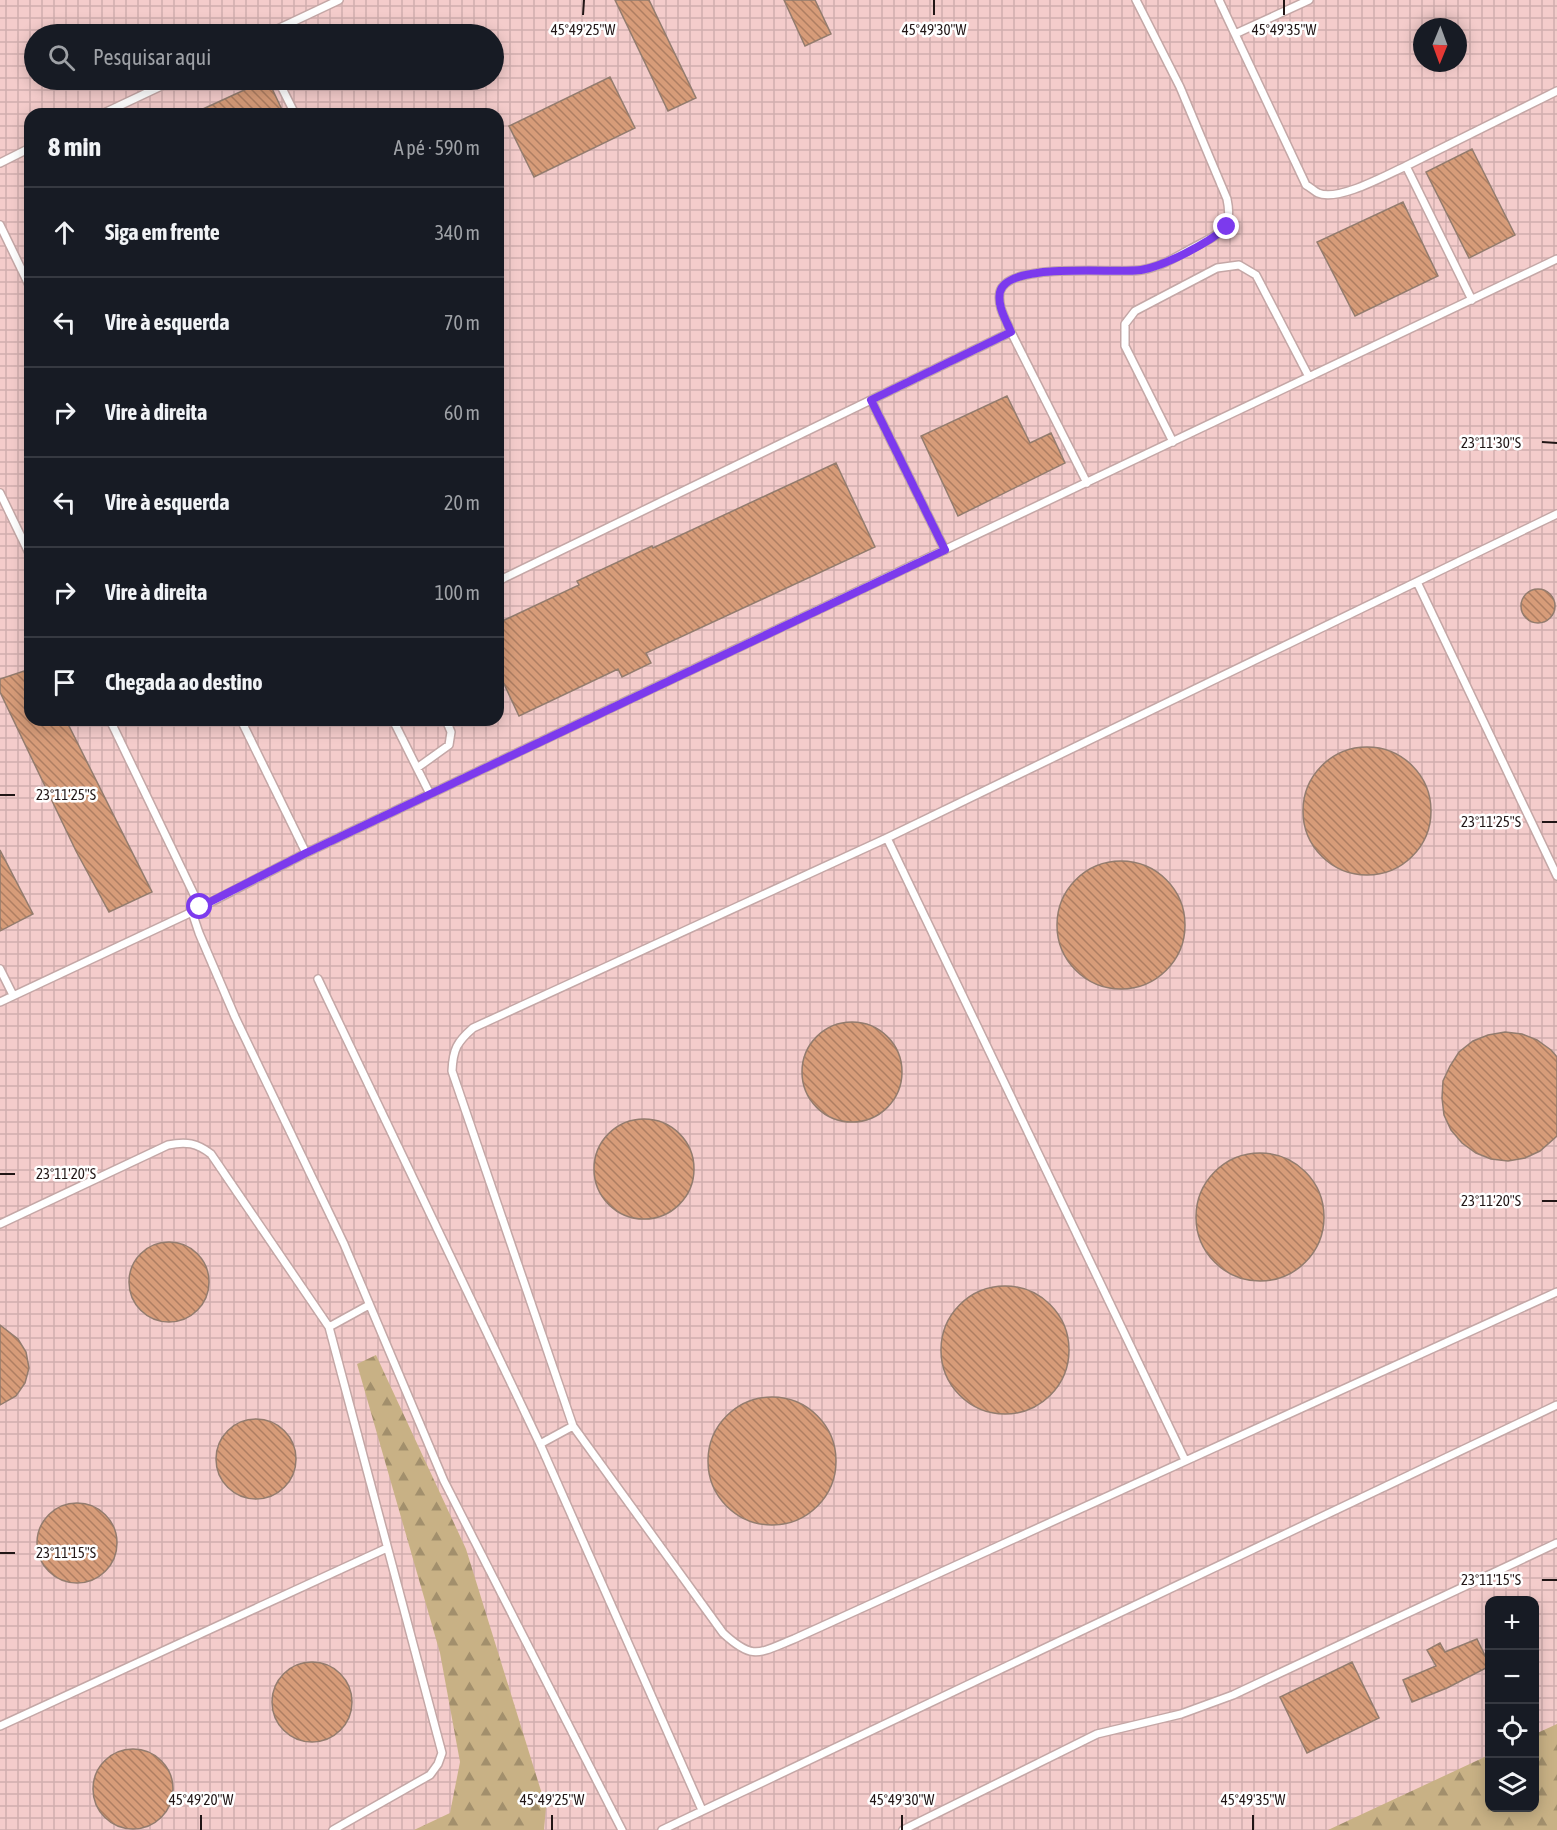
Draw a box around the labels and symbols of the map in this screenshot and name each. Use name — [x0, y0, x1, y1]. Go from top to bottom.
north arrow — [1413, 18, 1467, 72]
text: 45°49'25"W — [551, 21, 615, 38]
text: 45°49'30"W — [902, 21, 966, 38]
text: 45°49'35"W — [1252, 21, 1316, 38]
route end — [1213, 213, 1239, 239]
text: 23°11'30"S — [1461, 434, 1521, 451]
text: 23°11'25"S — [36, 786, 96, 803]
text: 23°11'25"S — [1461, 813, 1521, 830]
route start — [186, 893, 212, 919]
text: 23°11'20"S — [36, 1165, 96, 1182]
text: 23°11'20"S — [1461, 1192, 1521, 1209]
text: 23°11'15"S — [36, 1544, 96, 1561]
text: 23°11'15"S — [1461, 1571, 1521, 1588]
text: 45°49'20"W — [169, 1791, 233, 1808]
text: 45°49'25"W — [520, 1791, 584, 1808]
text: 45°49'30"W — [870, 1791, 934, 1808]
text: 45°49'35"W — [1221, 1791, 1285, 1808]

